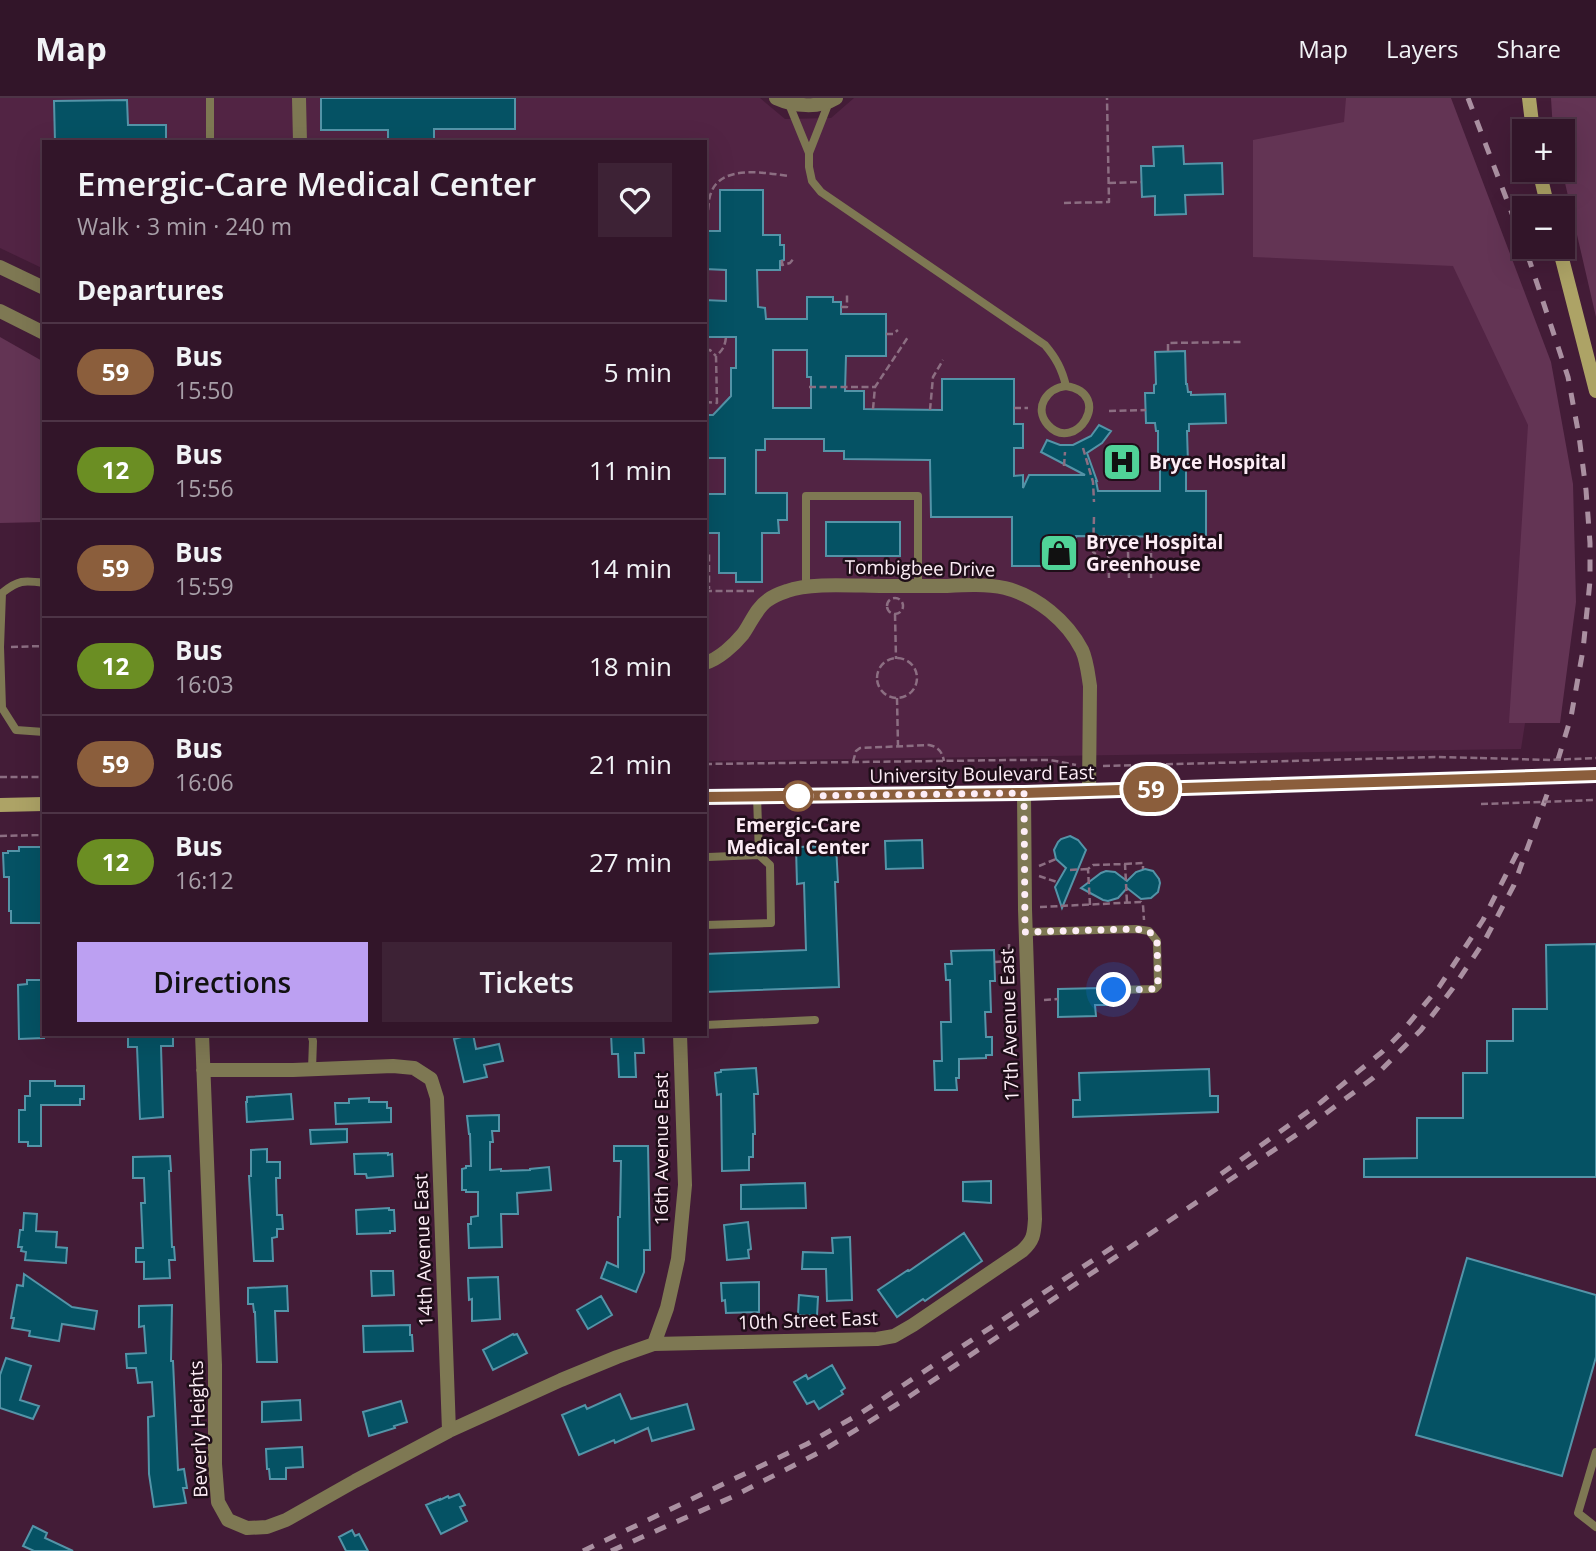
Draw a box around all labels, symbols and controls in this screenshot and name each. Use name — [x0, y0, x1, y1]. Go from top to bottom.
text: Map — [35, 26, 107, 71]
text: Map — [1298, 32, 1348, 65]
text: Layers — [1386, 32, 1459, 65]
text: Share — [1497, 32, 1561, 65]
map controls — [1512, 119, 1575, 259]
button: + — [1512, 119, 1575, 182]
text: Emergic-Care Medical Center — [77, 161, 536, 206]
button: heart — [598, 163, 672, 237]
button: − — [1512, 196, 1575, 259]
text: Walk · 3 min · 240 m — [77, 210, 292, 242]
text: Departures — [77, 272, 224, 308]
text: Bus — [175, 338, 222, 374]
text: 5 min — [604, 354, 672, 390]
text: 59 — [102, 355, 129, 388]
text: 15:50 — [175, 374, 234, 406]
text: Bus — [175, 436, 222, 472]
hospital icon: Bryce Hospital — [1101, 441, 1143, 483]
place label: Bryce Hospital — [1149, 449, 1286, 475]
text: 11 min — [589, 452, 672, 488]
text: 12 — [102, 453, 129, 486]
text: 15:56 — [175, 472, 234, 504]
place label: Bryce Hospital Greenhouse — [1086, 529, 1223, 577]
shop icon: Bryce Hospital Greenhouse — [1038, 532, 1080, 574]
text: Bus — [175, 534, 222, 570]
text: 14 min — [589, 550, 672, 586]
text: 59 — [102, 551, 129, 584]
street label: Tombigbee Drive — [844, 554, 996, 582]
text: 15:59 — [175, 570, 234, 602]
text: Bus — [175, 632, 222, 668]
text: 18 min — [589, 648, 672, 684]
text: 12 — [102, 649, 129, 682]
text: 16:03 — [175, 668, 234, 700]
text: Bus — [175, 730, 222, 766]
text: 21 min — [589, 746, 672, 782]
text: 59 — [102, 747, 129, 780]
street label: University Boulevard East — [869, 759, 1095, 789]
text: 16:06 — [175, 766, 234, 798]
line badge: 59 — [1120, 766, 1182, 812]
text: 59 — [1137, 772, 1165, 805]
marker: Emergic-Care Medical Center — [783, 781, 813, 811]
place label: Emergic-Care Medical Center — [727, 812, 870, 860]
text: Bus — [175, 828, 222, 864]
text: 27 min — [589, 844, 672, 880]
text: 12 — [102, 845, 129, 878]
text: 16:12 — [175, 864, 234, 896]
button: Directions — [77, 942, 368, 1022]
button: Tickets — [382, 942, 672, 1022]
street label: 17th Avenue East — [993, 948, 1025, 1102]
your location — [1096, 972, 1131, 1007]
street label: 16th Avenue East — [648, 1072, 674, 1226]
street label: 14th Avenue East — [407, 1173, 439, 1327]
street label: 10th Street East — [738, 1305, 879, 1335]
street label: Beverly Heights — [183, 1360, 213, 1498]

